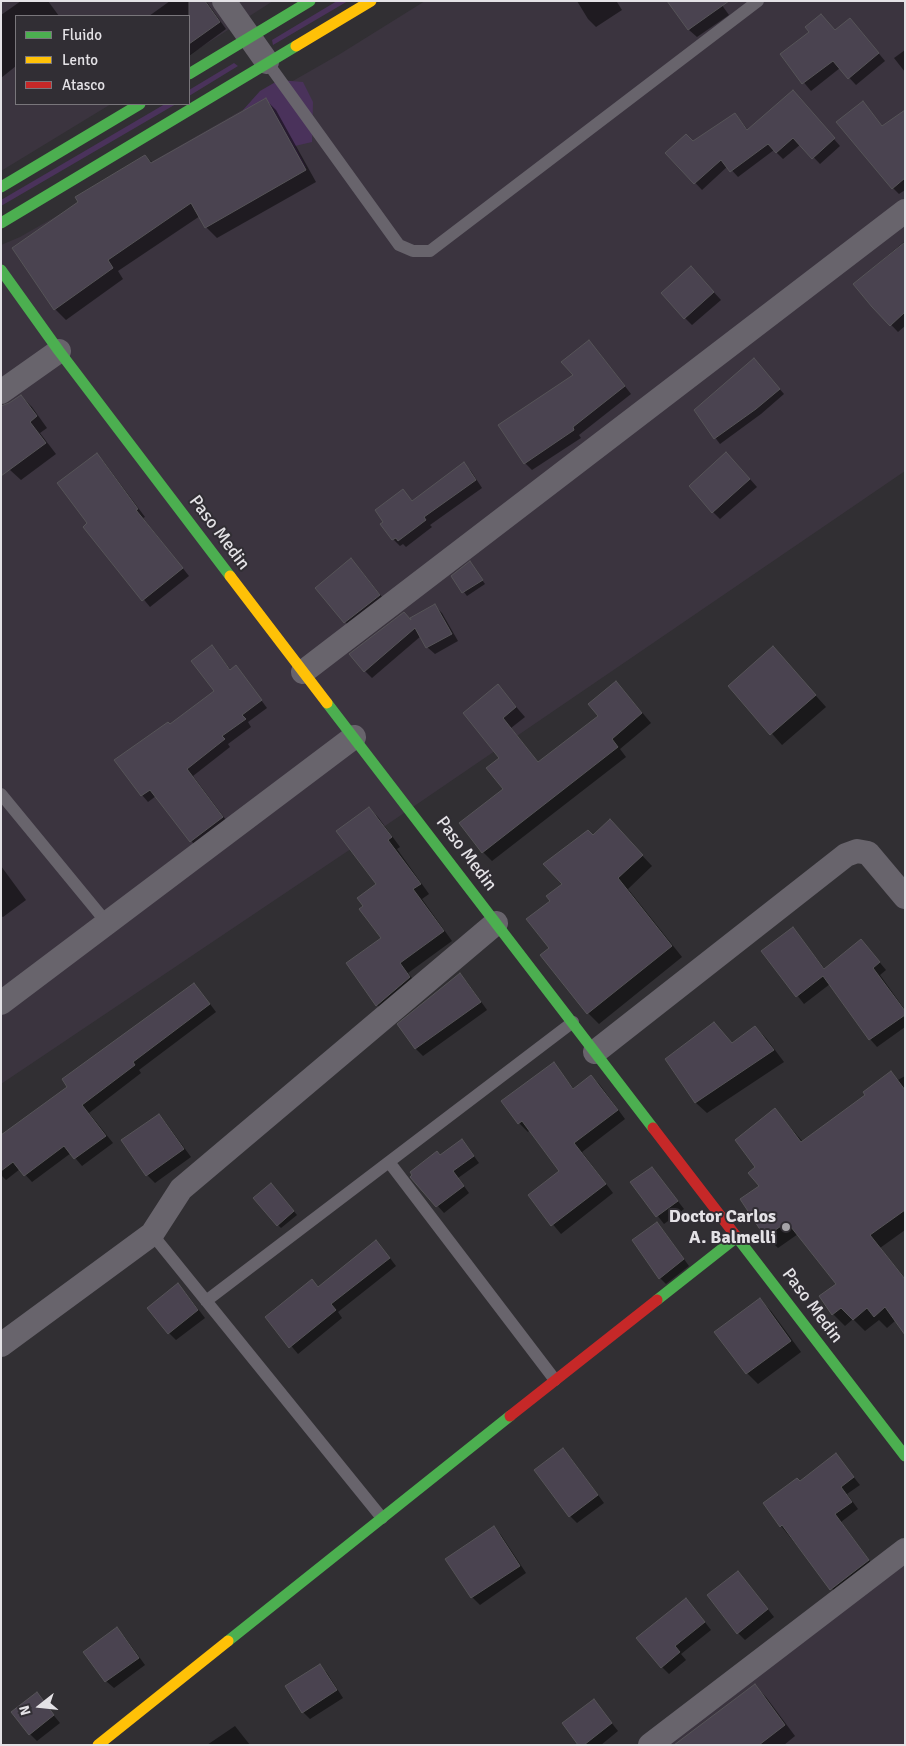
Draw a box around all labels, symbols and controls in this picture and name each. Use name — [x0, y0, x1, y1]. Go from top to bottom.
legend — [15, 15, 190, 105]
text: Fluido — [62, 26, 102, 44]
text: Lento — [62, 51, 98, 69]
text: Atasco — [62, 76, 105, 94]
street label: Paso Medin — [184, 491, 254, 575]
street label: Paso Medin — [431, 812, 501, 896]
place label: Doctor Carlos A. Balmelli — [669, 1206, 776, 1248]
marker: Doctor Carlos A. Balmelli — [780, 1221, 792, 1233]
street label: Paso Medin — [777, 1264, 847, 1348]
north arrow — [15, 1681, 65, 1731]
text: N — [16, 1703, 35, 1717]

